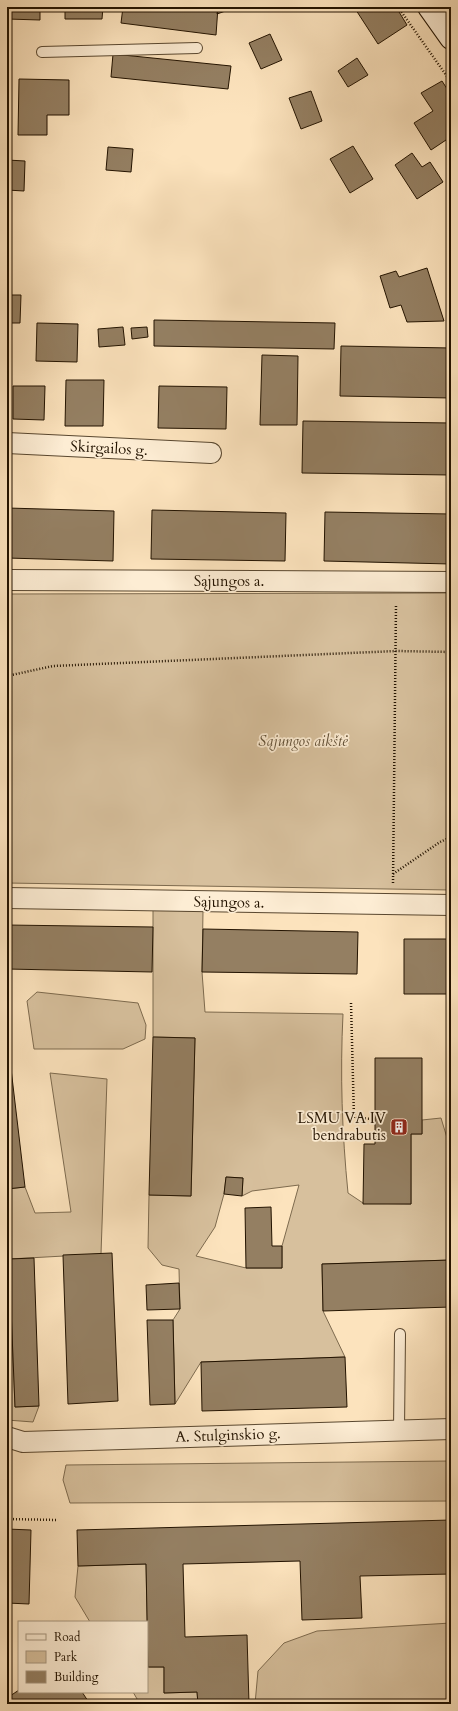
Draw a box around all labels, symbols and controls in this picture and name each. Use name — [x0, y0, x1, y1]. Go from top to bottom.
street label: Skirgailos g. — [70, 436, 148, 460]
street label: Sąjungos a. — [194, 571, 264, 591]
park label: Sąjungos aikštė — [258, 731, 348, 751]
street label: Sąjungos a. — [193, 891, 265, 913]
place label: LSMU VA IV bendrabutis — [297, 1108, 386, 1145]
building icon: LSMU VA IV bendrabutis — [389, 1117, 409, 1137]
street label: A. Stulginskio g. — [175, 1423, 281, 1447]
legend — [18, 1621, 148, 1693]
text: Road — [54, 1629, 81, 1645]
text: Park — [54, 1649, 78, 1665]
text: Building — [54, 1669, 99, 1685]

